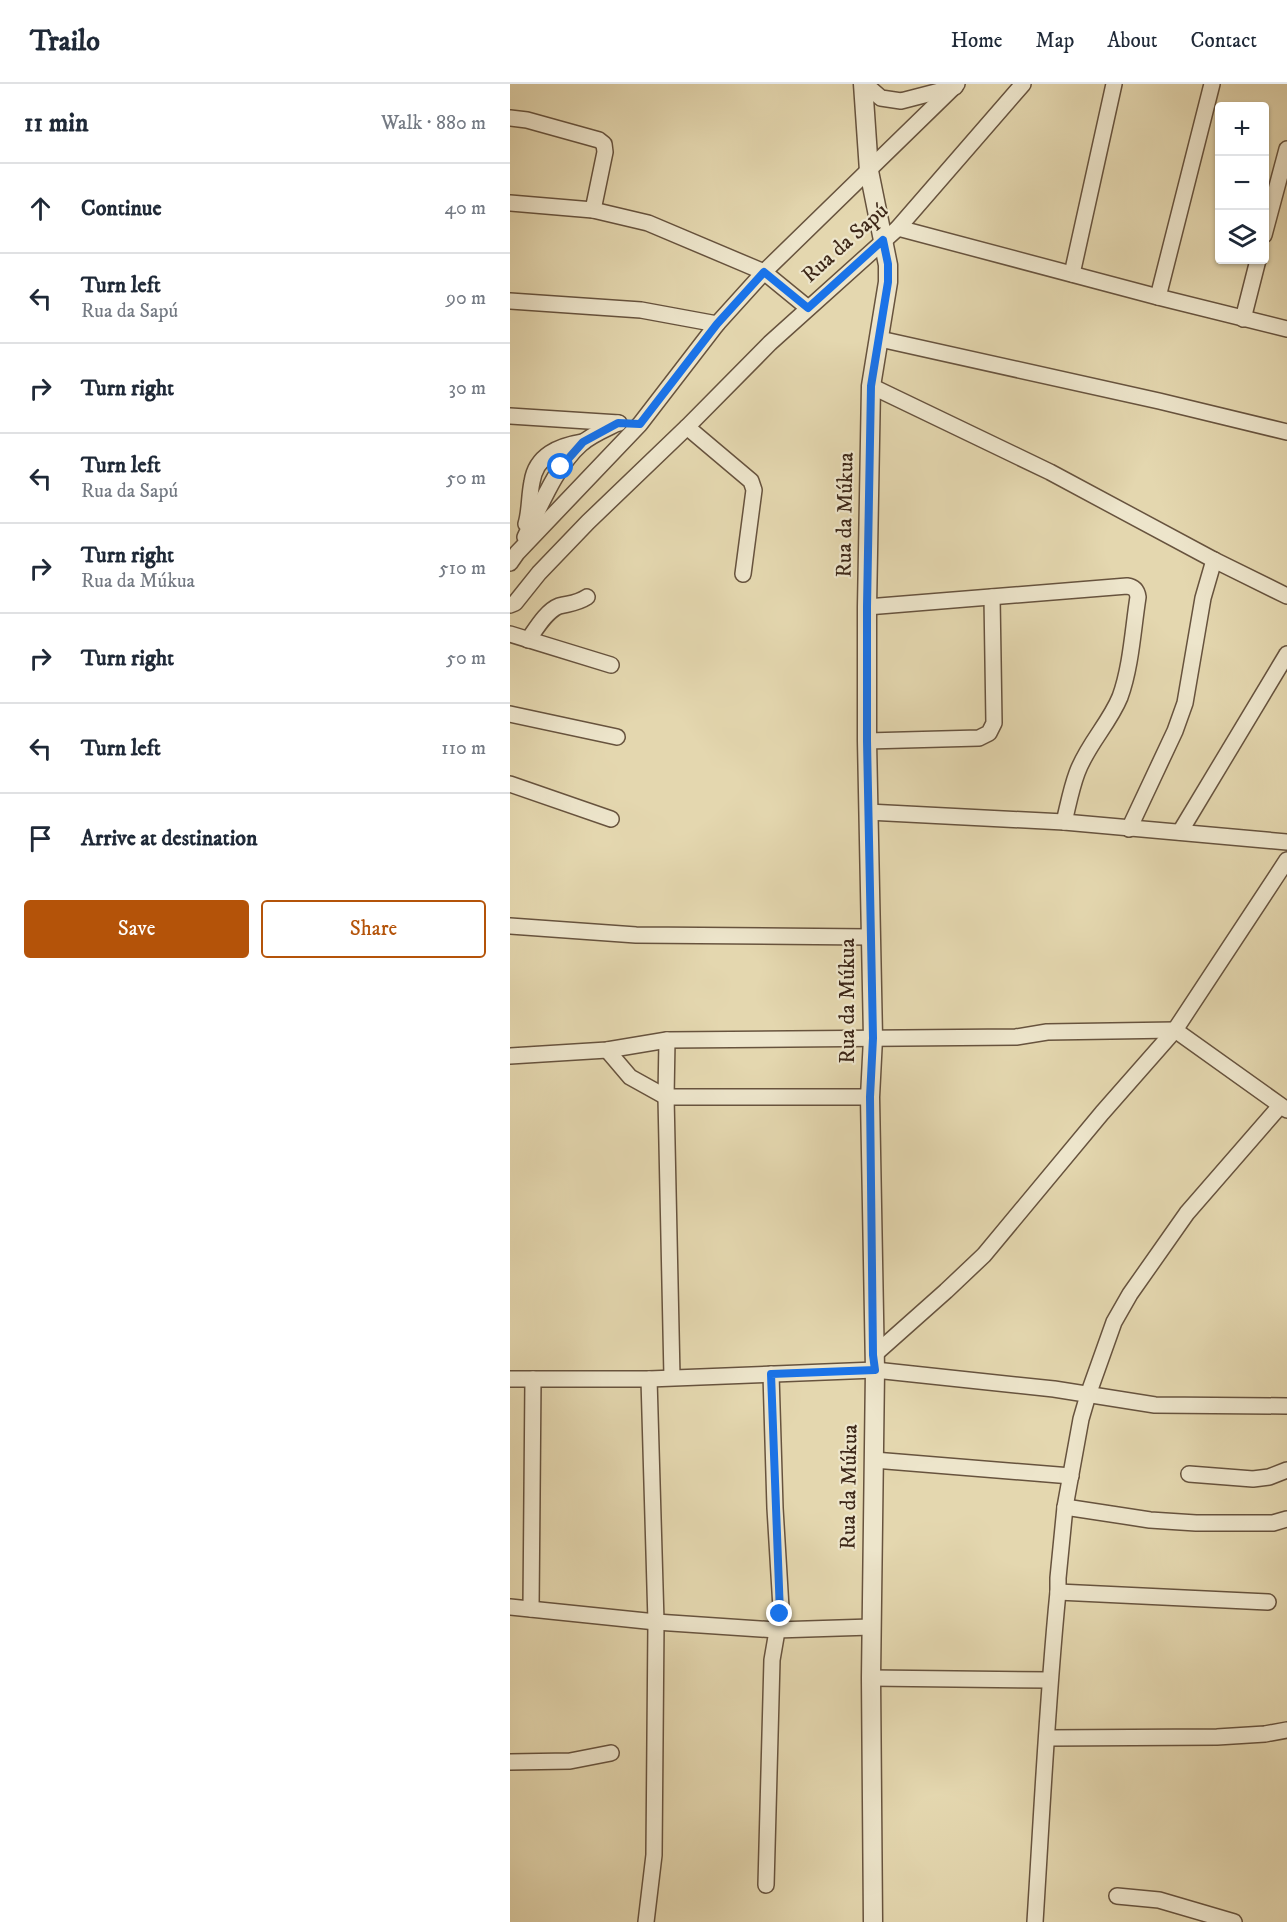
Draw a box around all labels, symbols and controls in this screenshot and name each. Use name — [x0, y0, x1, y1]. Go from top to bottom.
text: Trailo — [30, 24, 100, 59]
text: Home — [951, 28, 1003, 54]
text: Map — [1036, 28, 1074, 54]
text: About — [1107, 28, 1158, 54]
text: Contact — [1191, 28, 1257, 54]
map controls — [1215, 102, 1269, 264]
button: + — [1215, 102, 1269, 156]
text: 11 min — [24, 107, 89, 140]
text: Walk · 880 m — [381, 111, 486, 136]
button: − — [1215, 156, 1269, 210]
icon: ahead — [24, 192, 57, 225]
text: Continue — [81, 195, 162, 222]
text: 40 m — [444, 196, 486, 221]
street label: Rua da Sapú — [796, 197, 894, 289]
button: layers — [1215, 210, 1269, 264]
text: Turn left — [81, 272, 161, 299]
icon: left — [24, 282, 57, 315]
text: 90 m — [446, 286, 486, 311]
text: Rua da Sapú — [81, 299, 178, 324]
icon: right — [24, 372, 57, 405]
text: Turn right — [81, 375, 174, 402]
text: 30 m — [448, 376, 486, 401]
street label: Rua da Múkua — [830, 451, 860, 578]
text: Turn left — [81, 452, 161, 479]
route start — [547, 453, 573, 479]
icon: left — [24, 462, 57, 495]
text: 50 m — [446, 466, 486, 491]
text: Rua da Sapú — [81, 479, 178, 504]
text: Turn right — [81, 542, 174, 569]
icon: right — [24, 552, 57, 585]
text: 510 m — [439, 556, 486, 581]
text: Rua da Múkua — [81, 569, 195, 594]
icon: right — [24, 642, 57, 675]
text: Turn right — [81, 645, 174, 672]
text: 50 m — [446, 646, 486, 671]
icon: left — [24, 732, 57, 765]
text: Turn left — [81, 735, 161, 762]
text: 110 m — [441, 736, 486, 761]
icon: arrive — [24, 822, 57, 855]
text: Arrive at destination — [81, 825, 258, 852]
button: Save — [24, 900, 249, 958]
button: Share — [261, 900, 486, 958]
street label: Rua da Múkua — [834, 938, 861, 1064]
street label: Rua da Múkua — [834, 1423, 864, 1550]
route end — [766, 1600, 792, 1626]

